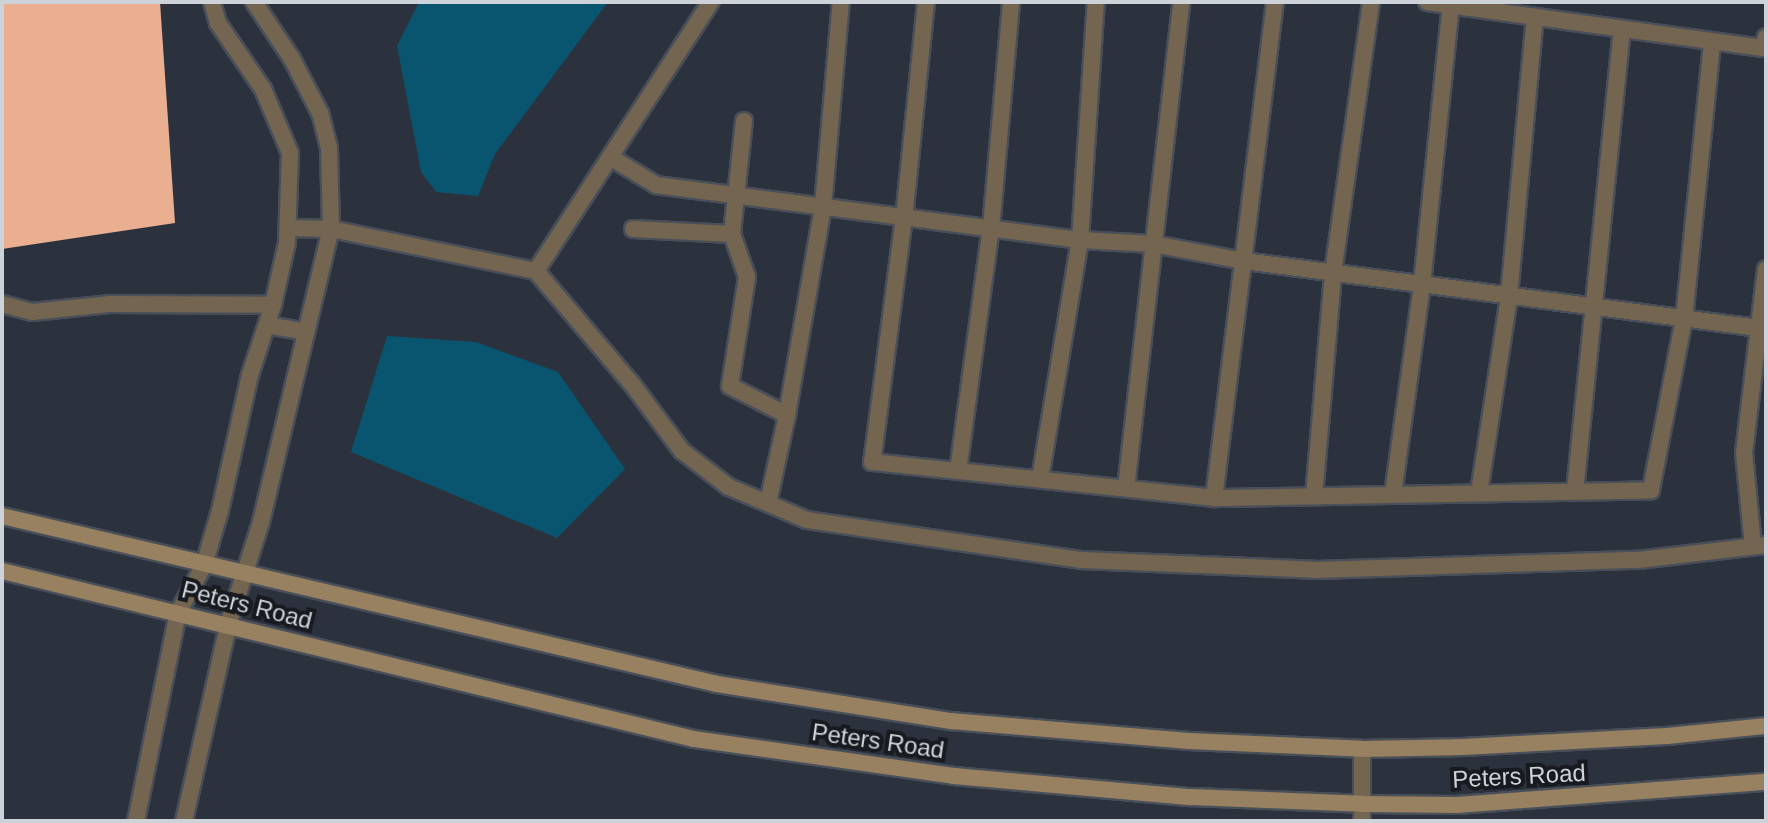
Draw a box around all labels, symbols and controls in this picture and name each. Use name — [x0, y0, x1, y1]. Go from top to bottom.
street label: Peters Road — [179, 575, 315, 635]
street label: Peters Road — [810, 717, 946, 765]
street label: Peters Road — [1452, 758, 1586, 794]

